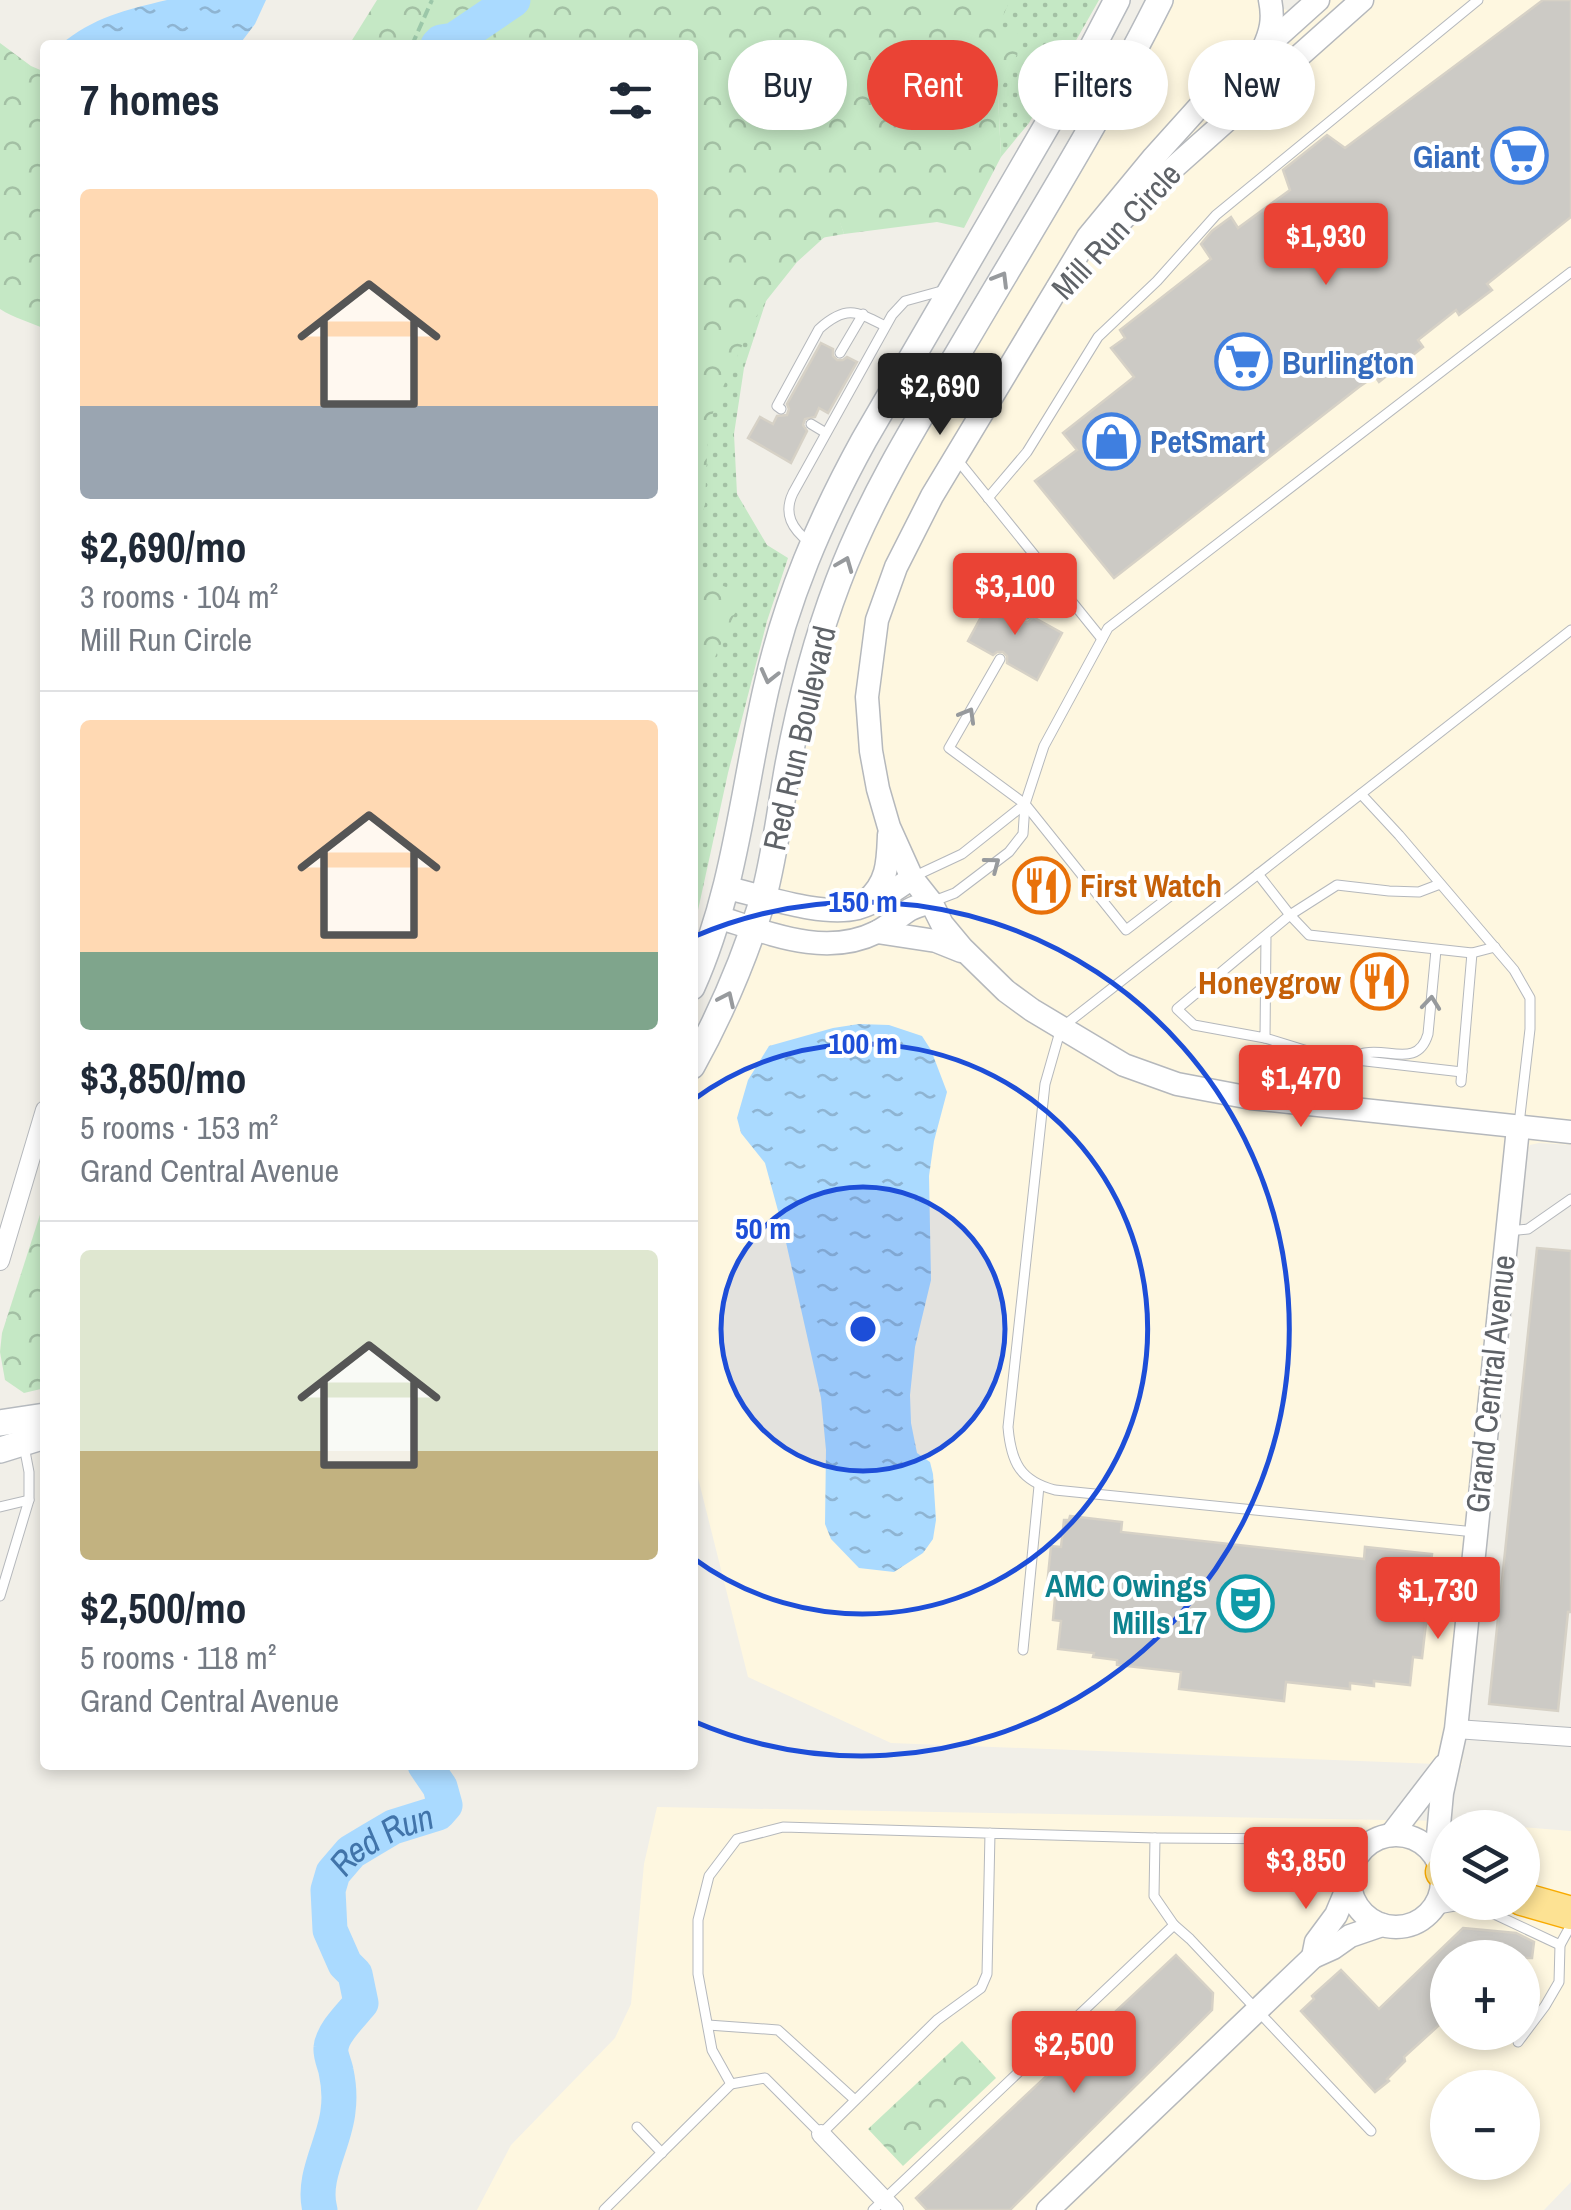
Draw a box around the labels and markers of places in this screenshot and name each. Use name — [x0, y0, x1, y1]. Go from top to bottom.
supermarket icon: Giant — [1489, 126, 1549, 186]
place label: Giant — [1413, 135, 1480, 178]
pin: $1,930 — [1245, 203, 1407, 288]
supermarket icon: Burlington — [1213, 332, 1273, 392]
place label: Burlington — [1282, 341, 1415, 384]
pin: $2,690 — [859, 353, 1021, 438]
shop icon: PetSmart — [1081, 411, 1141, 471]
place label: PetSmart — [1150, 420, 1265, 463]
pin: $3,100 — [934, 553, 1096, 638]
restaurant icon: First Watch — [1011, 855, 1071, 915]
place label: First Watch — [1080, 864, 1222, 907]
restaurant icon: Honeygrow — [1350, 952, 1410, 1012]
place label: Honeygrow — [1198, 961, 1342, 1004]
pin: $1,470 — [1220, 1045, 1382, 1130]
centre of rings — [845, 1311, 881, 1347]
pin: $1,730 — [1357, 1557, 1519, 1642]
place label: AMC Owings Mills 17 — [1045, 1564, 1207, 1644]
theatre icon: AMC Owings Mills 17 — [1216, 1573, 1276, 1633]
pin: $3,850 — [1225, 1827, 1387, 1912]
pin: $2,500 — [993, 2011, 1155, 2096]

